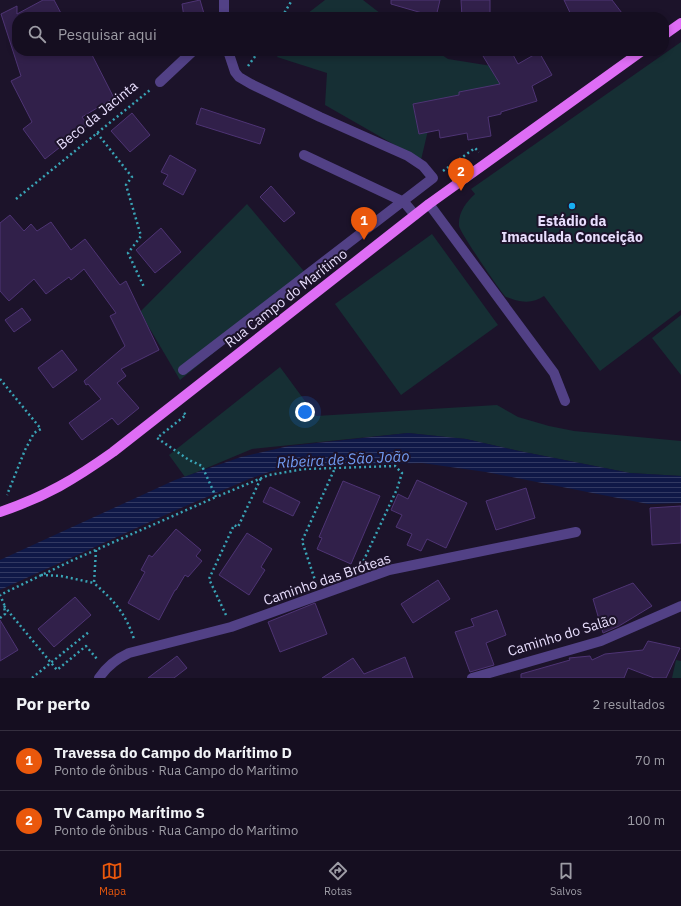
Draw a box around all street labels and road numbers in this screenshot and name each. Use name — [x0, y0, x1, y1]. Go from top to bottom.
street label: Beco da Jacinta — [53, 76, 142, 153]
street label: Rua Campo do Marítimo — [221, 244, 351, 351]
street label: Caminho das Bróteas — [261, 549, 393, 609]
street label: Caminho do Salão — [505, 610, 619, 660]

